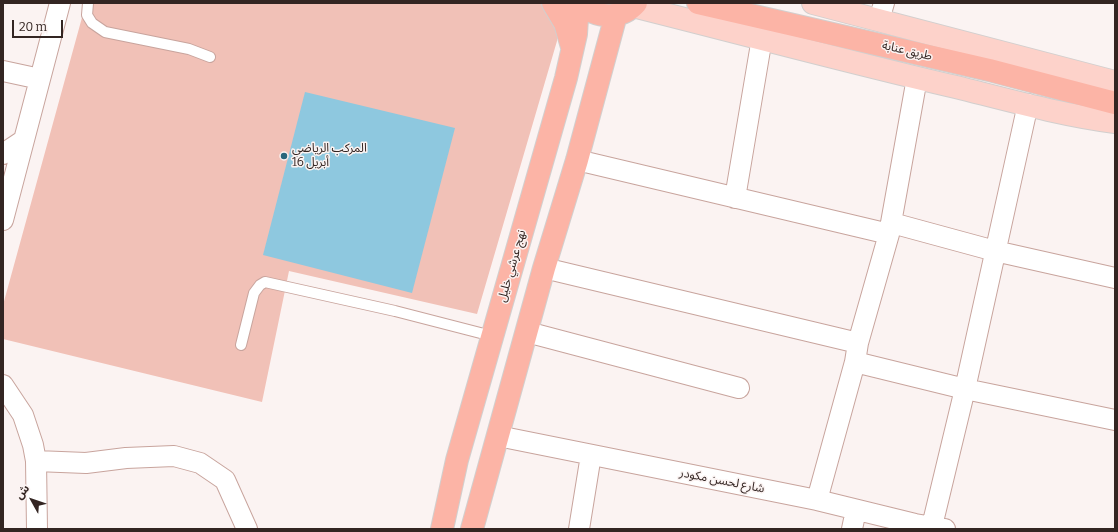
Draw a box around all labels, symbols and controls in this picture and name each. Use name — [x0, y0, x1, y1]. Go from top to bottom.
scale bar — [14, 12, 65, 38]
text: 20 m — [19, 20, 47, 34]
street label: طريق عنابة — [881, 38, 933, 64]
place label: المركب الرياضي 16 أبريل — [292, 142, 367, 170]
marker: المركب الرياضي 16 أبريل — [279, 151, 289, 161]
street label: نهج عرشي خليل — [495, 228, 529, 304]
street label: شارع لحسن مكودر — [678, 466, 766, 496]
north arrow — [12, 480, 52, 520]
text: ش — [13, 482, 32, 502]

